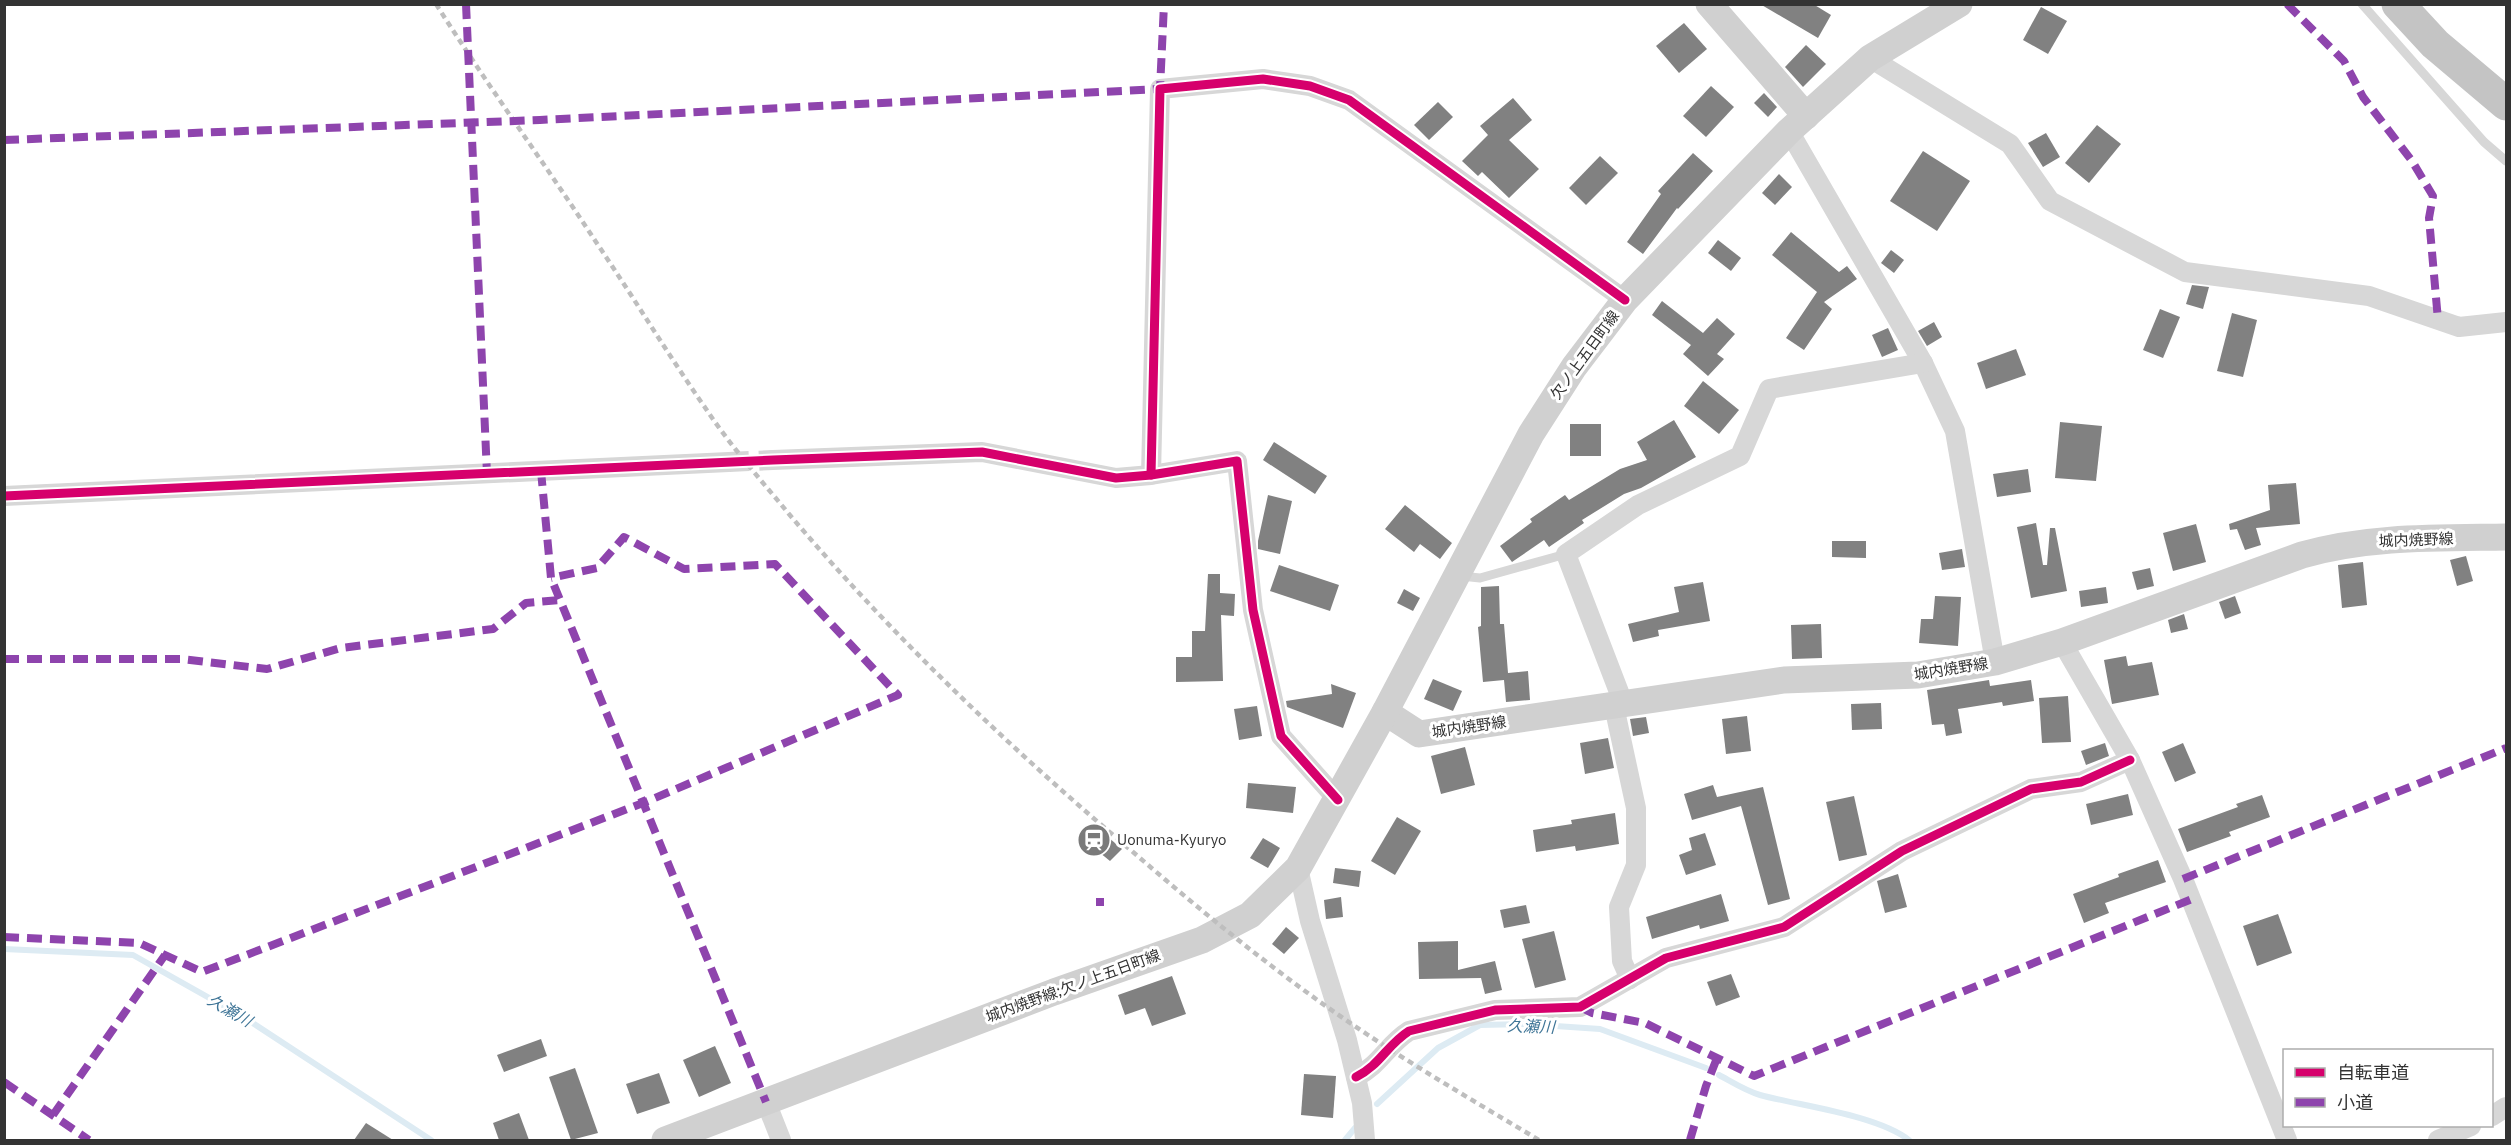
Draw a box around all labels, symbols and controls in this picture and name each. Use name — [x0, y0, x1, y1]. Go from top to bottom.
street label: 欠ノ上五日町線 — [1546, 307, 1623, 403]
street label: 城内焼野線 — [2378, 529, 2454, 550]
street label: 城内焼野線 — [1912, 653, 1989, 684]
street label: 城内焼野線 — [1430, 712, 1507, 741]
station icon: Uonuma-Kyuryo — [1076, 822, 1112, 858]
place label: Uonuma-Kyuryo — [1117, 830, 1226, 849]
street label: 城内焼野線;欠ノ上五日町線 — [983, 945, 1163, 1026]
water label: 久瀬川 — [204, 989, 258, 1032]
water label: 久瀬川 — [1507, 1015, 1557, 1037]
legend — [2283, 1049, 2493, 1127]
text: 自転車道 — [2337, 1061, 2409, 1084]
text: 小道 — [2337, 1091, 2373, 1114]

